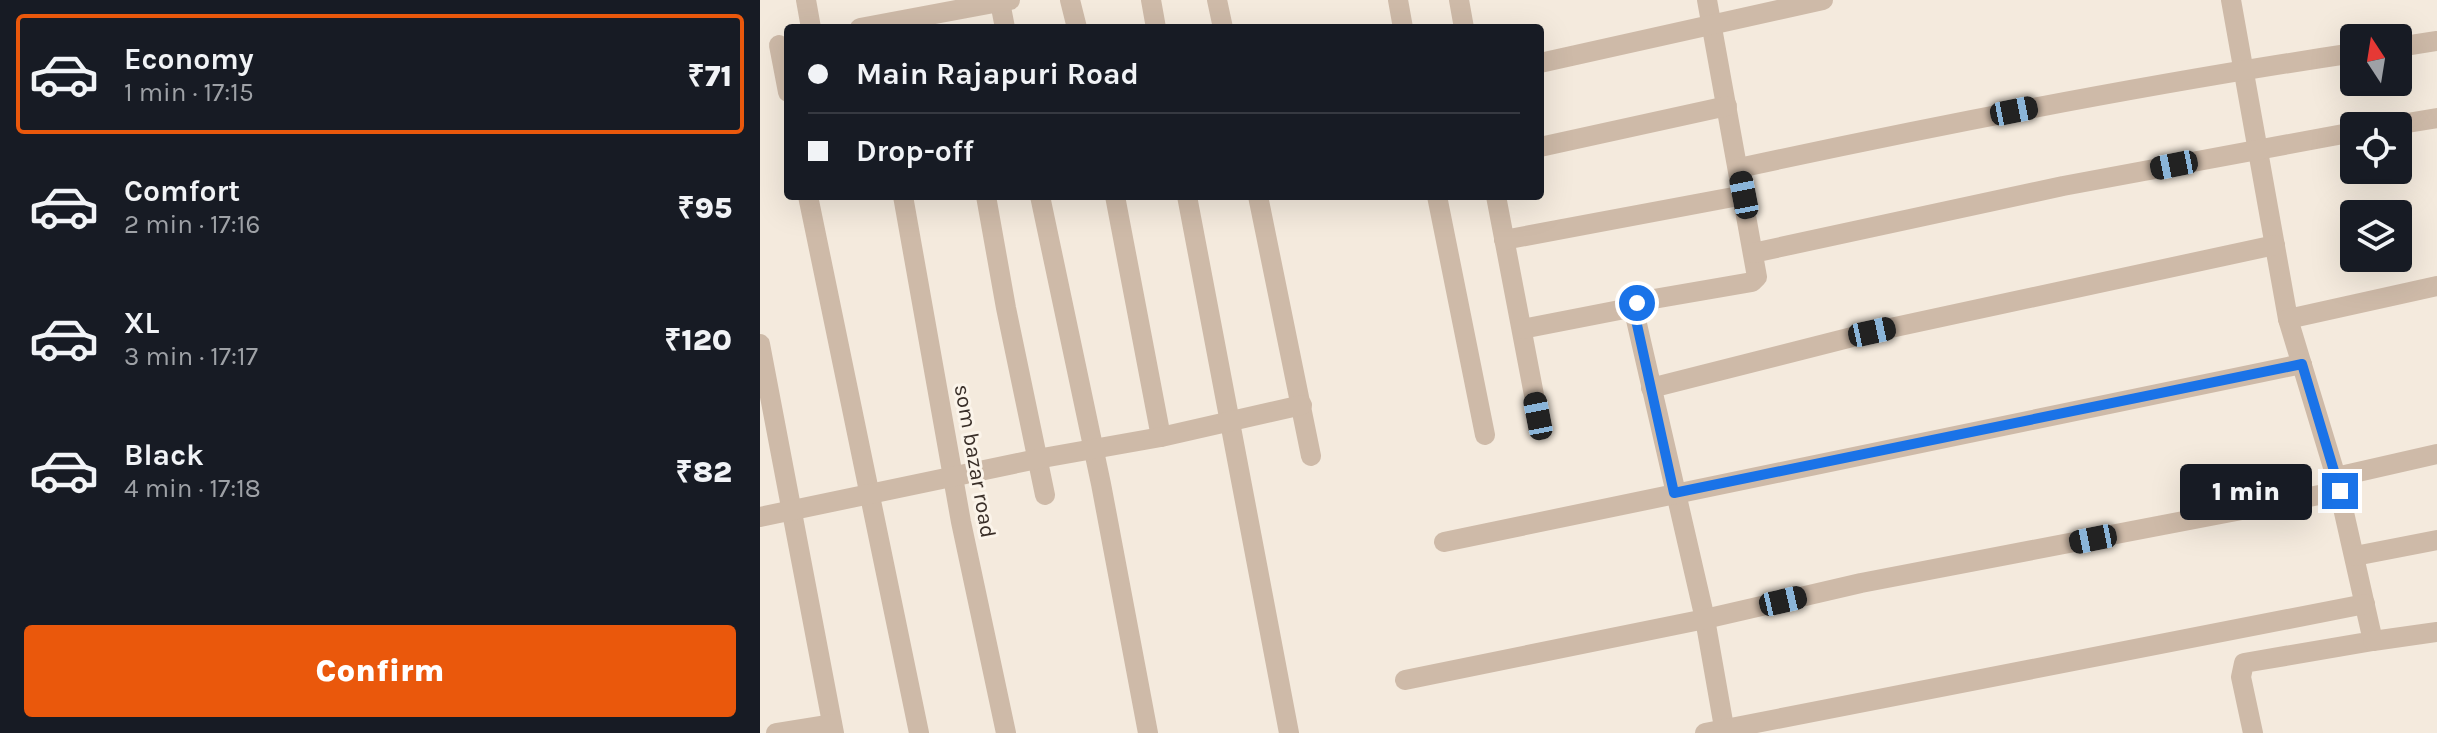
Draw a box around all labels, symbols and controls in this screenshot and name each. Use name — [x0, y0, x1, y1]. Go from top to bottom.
north arrow — [2340, 24, 2412, 96]
map controls — [2340, 24, 2412, 272]
icon: car — [28, 38, 100, 110]
text: Economy — [124, 41, 254, 77]
text: Main Rajapuri Road — [856, 56, 1139, 92]
text: ₹71 — [688, 58, 732, 94]
text: 1 min · 17:15 — [124, 77, 254, 108]
car — [1988, 95, 2040, 127]
button: locate — [2340, 112, 2412, 184]
text: Drop-off — [856, 133, 974, 169]
car — [2148, 149, 2200, 181]
car — [1728, 169, 1760, 221]
icon: car — [28, 170, 100, 242]
text: Comfort — [124, 173, 240, 209]
text: ₹95 — [678, 190, 732, 226]
button: layers — [2340, 200, 2412, 272]
text: 2 min · 17:16 — [124, 209, 260, 240]
route start — [1619, 285, 1655, 321]
icon: car — [28, 302, 100, 374]
text: XL — [124, 305, 159, 341]
car — [1846, 315, 1898, 349]
text: ₹120 — [664, 322, 732, 358]
text: 3 min · 17:17 — [124, 341, 258, 372]
street label: som bazar road — [949, 382, 1001, 540]
car — [1522, 390, 1554, 442]
icon: car — [28, 434, 100, 506]
text: Black — [124, 437, 204, 473]
text: ₹82 — [675, 454, 732, 490]
callout: 1 min — [2180, 463, 2312, 519]
text: 4 min · 17:18 — [124, 473, 261, 504]
route end — [2322, 473, 2358, 509]
text: 1 min — [2212, 476, 2280, 507]
car — [2067, 523, 2119, 555]
car — [1757, 584, 1809, 618]
button: Confirm — [24, 625, 736, 717]

